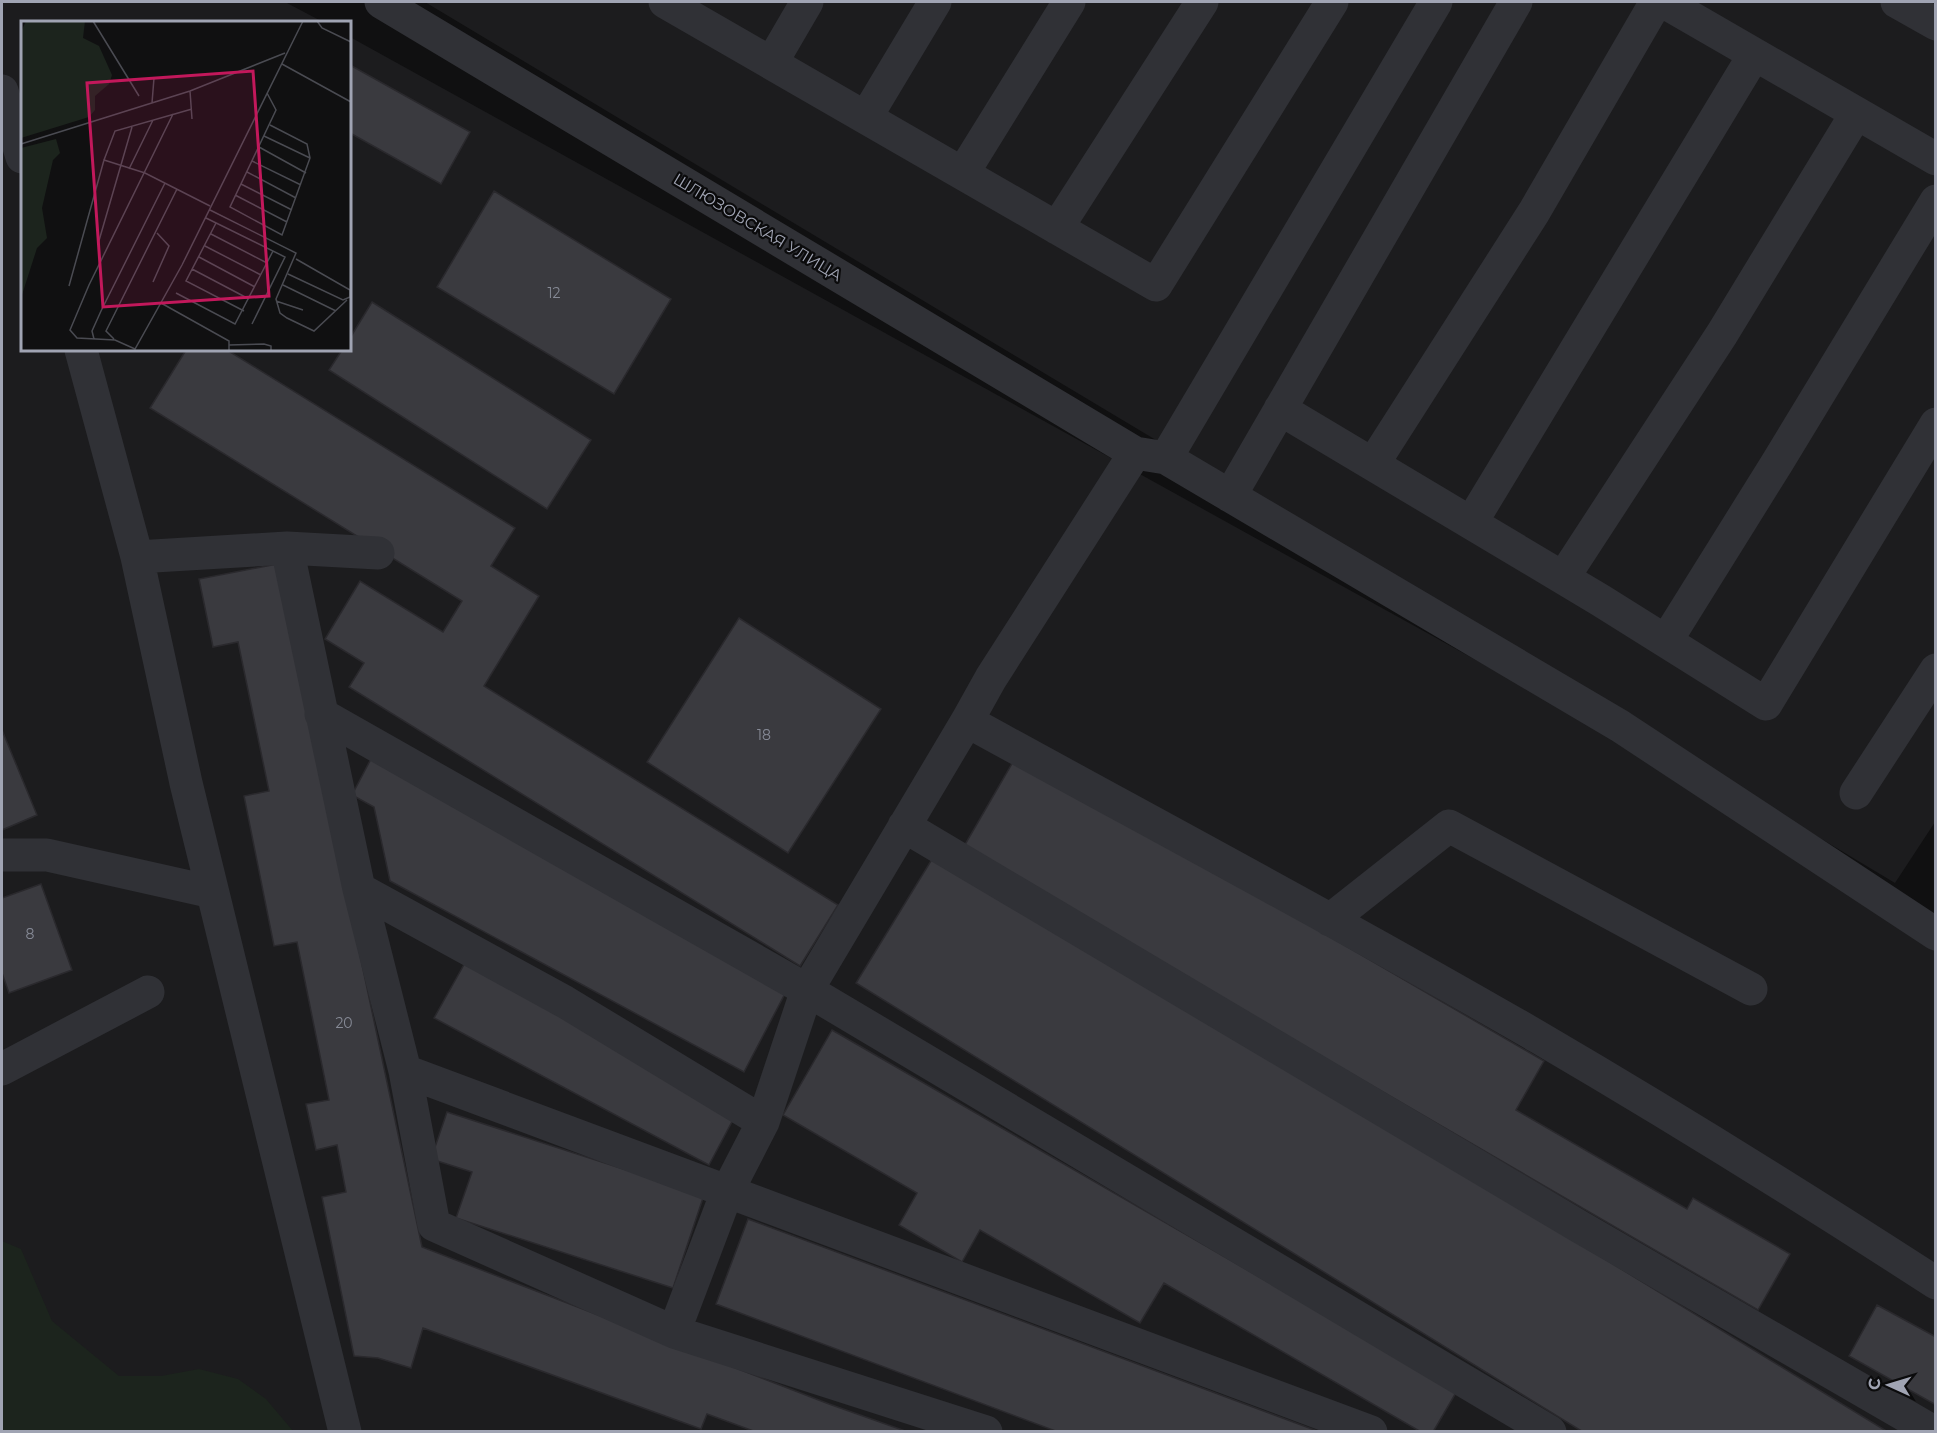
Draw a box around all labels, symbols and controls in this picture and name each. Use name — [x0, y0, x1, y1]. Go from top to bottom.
inset map — [21, 21, 351, 351]
street label: ШЛЮЗОВСКАЯ УЛИЦА — [670, 169, 846, 285]
house number: 12 — [547, 284, 561, 302]
house number: 18 — [757, 726, 771, 744]
house number: 8 — [26, 925, 35, 943]
house number: 20 — [335, 1014, 353, 1032]
north arrow — [1859, 1355, 1919, 1415]
text: С — [1865, 1377, 1884, 1390]

